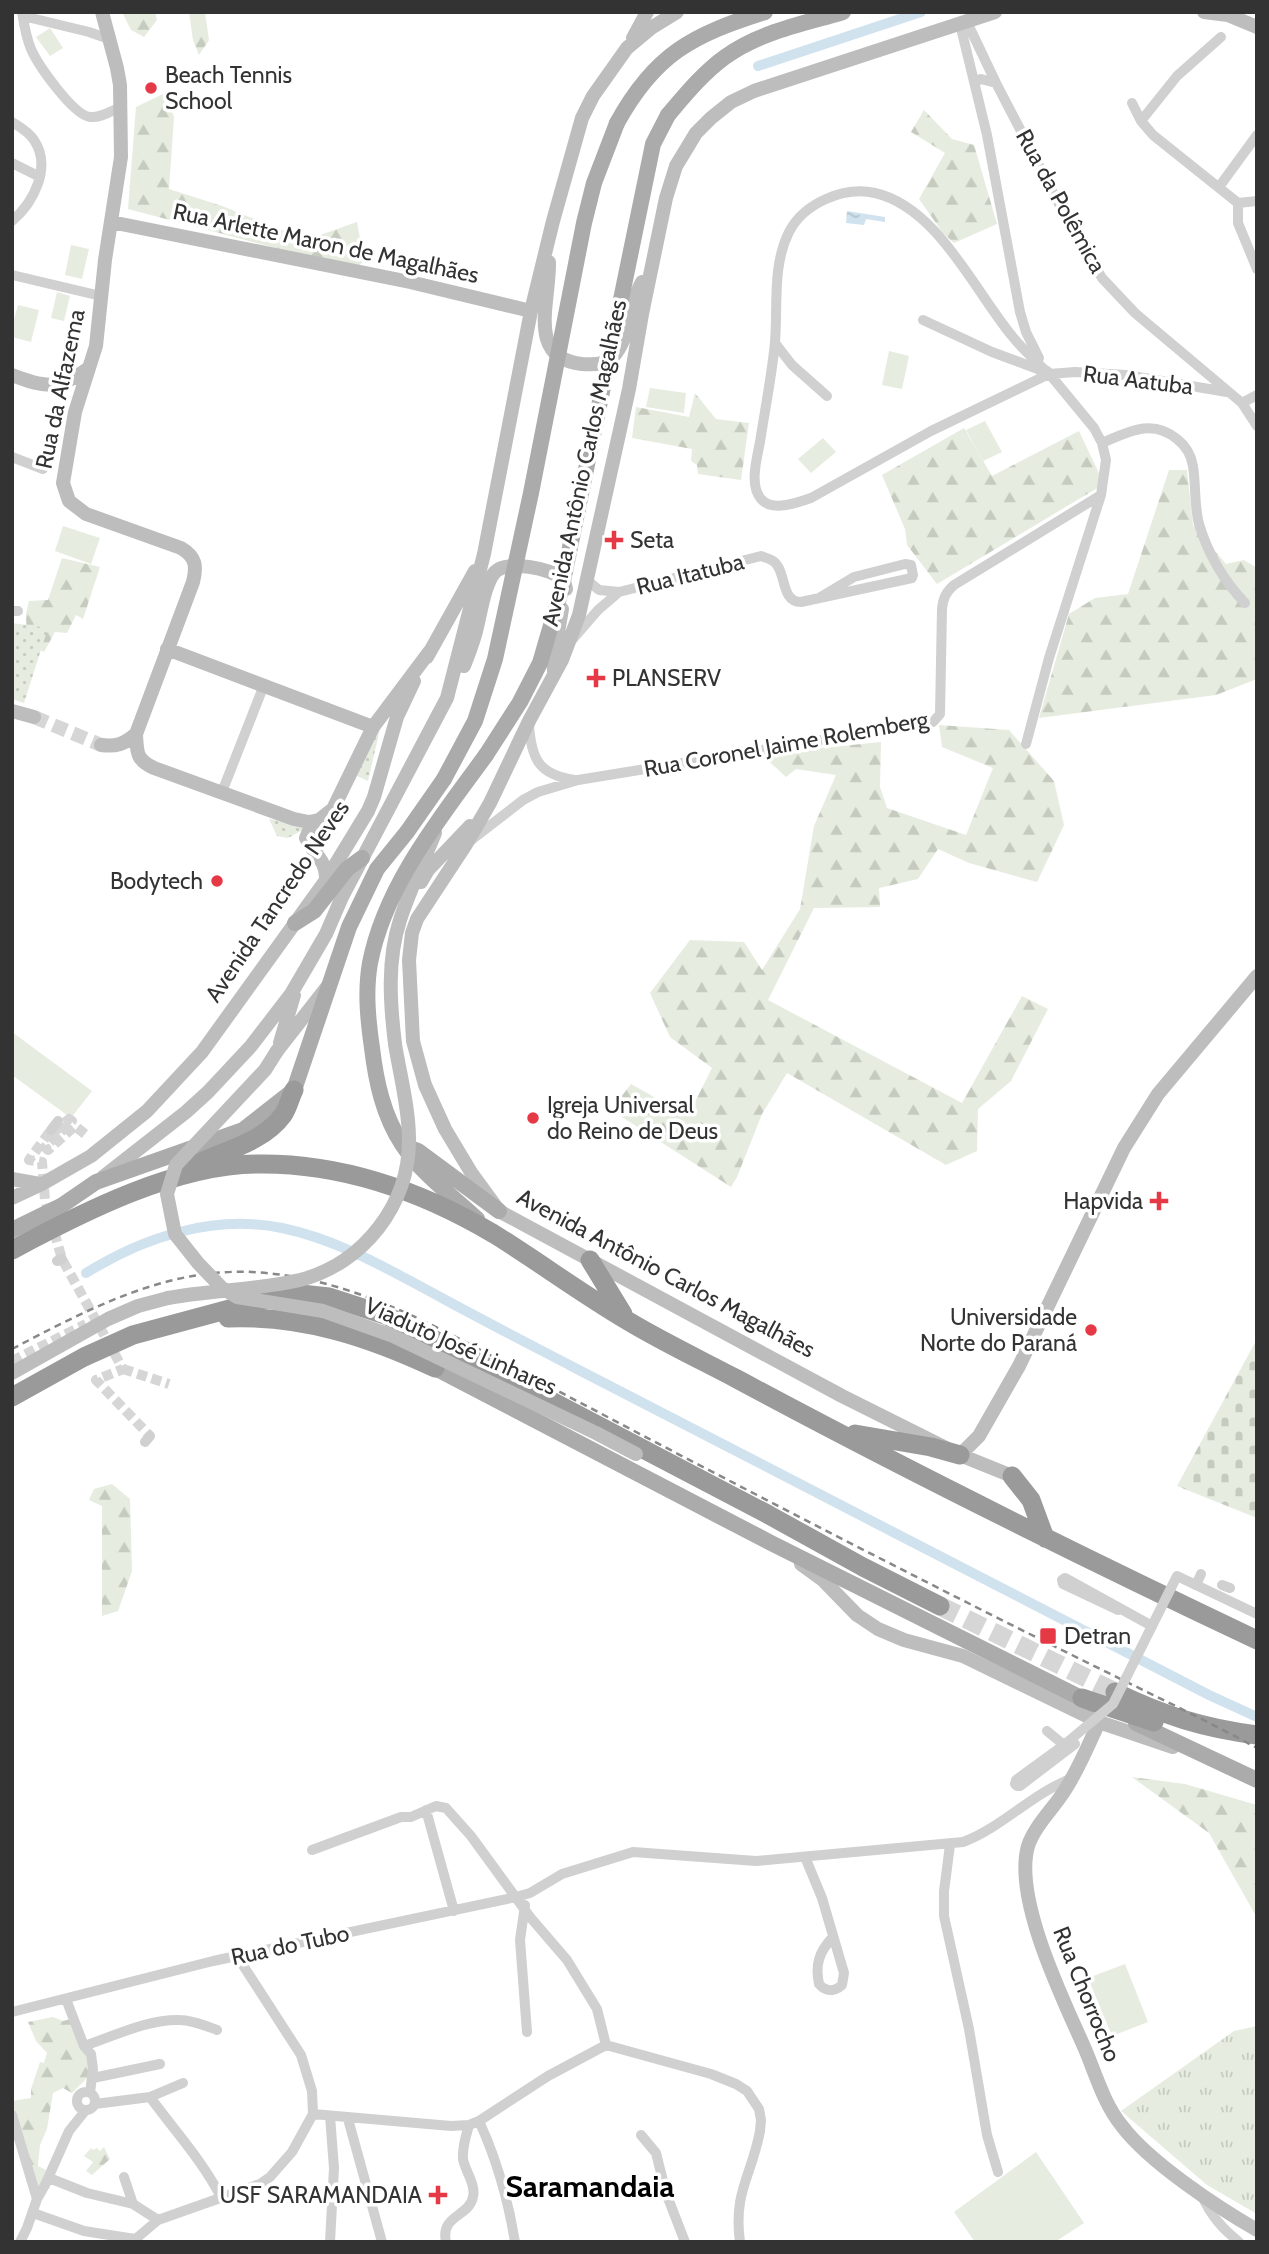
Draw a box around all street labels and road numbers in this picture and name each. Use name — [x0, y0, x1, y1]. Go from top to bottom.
street label: Rua da Polêmica — [1010, 124, 1112, 278]
street label: Rua Arlette Maron de Magalhães — [170, 197, 482, 289]
street label: Avenida Antônio Carlos Magalhães — [536, 297, 632, 629]
street label: Rua da Alfazema — [29, 307, 91, 471]
street label: Rua Aatuba — [1081, 359, 1195, 401]
street label: Rua Itatuba — [633, 547, 747, 601]
street label: Rua Coronel Jaime Rolemberg — [642, 705, 931, 783]
street label: Avenida Tancredo Neves — [199, 795, 355, 1007]
street label: Avenida Antônio Carlos Magalhães — [512, 1182, 820, 1364]
street label: Viaduto José Linhares — [361, 1291, 561, 1401]
street label: Rua do Tubo — [228, 1919, 352, 1971]
street label: Rua Chorrocho — [1047, 1922, 1127, 2066]

